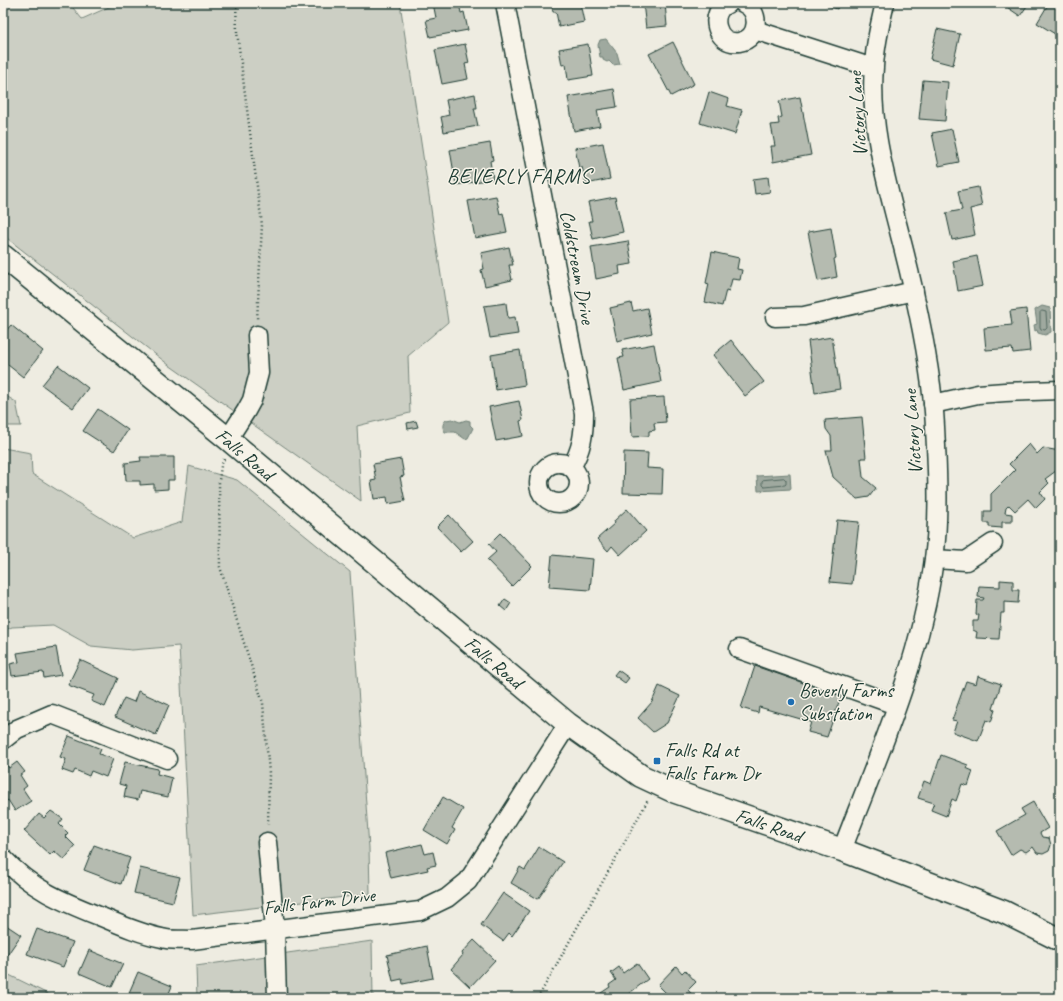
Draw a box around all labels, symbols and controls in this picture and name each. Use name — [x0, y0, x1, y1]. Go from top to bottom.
street label: Victory Lane — [842, 69, 873, 157]
district label: BEVERLY FARMS — [447, 163, 594, 189]
street label: Coldstream Drive — [554, 208, 601, 327]
street label: Victory Lane — [897, 387, 928, 475]
street label: Falls Road — [210, 423, 281, 488]
street label: Falls Road — [459, 631, 530, 696]
place label: Beverly Farms Substation — [799, 678, 895, 726]
marker: Beverly Farms Substation — [786, 697, 796, 707]
place label: Falls Rd at Falls Farm Dr — [665, 738, 762, 786]
marker: Falls Rd at Falls Farm Dr — [652, 756, 662, 766]
street label: Falls Road — [732, 802, 808, 849]
street label: Falls Farm Drive — [262, 882, 378, 921]

